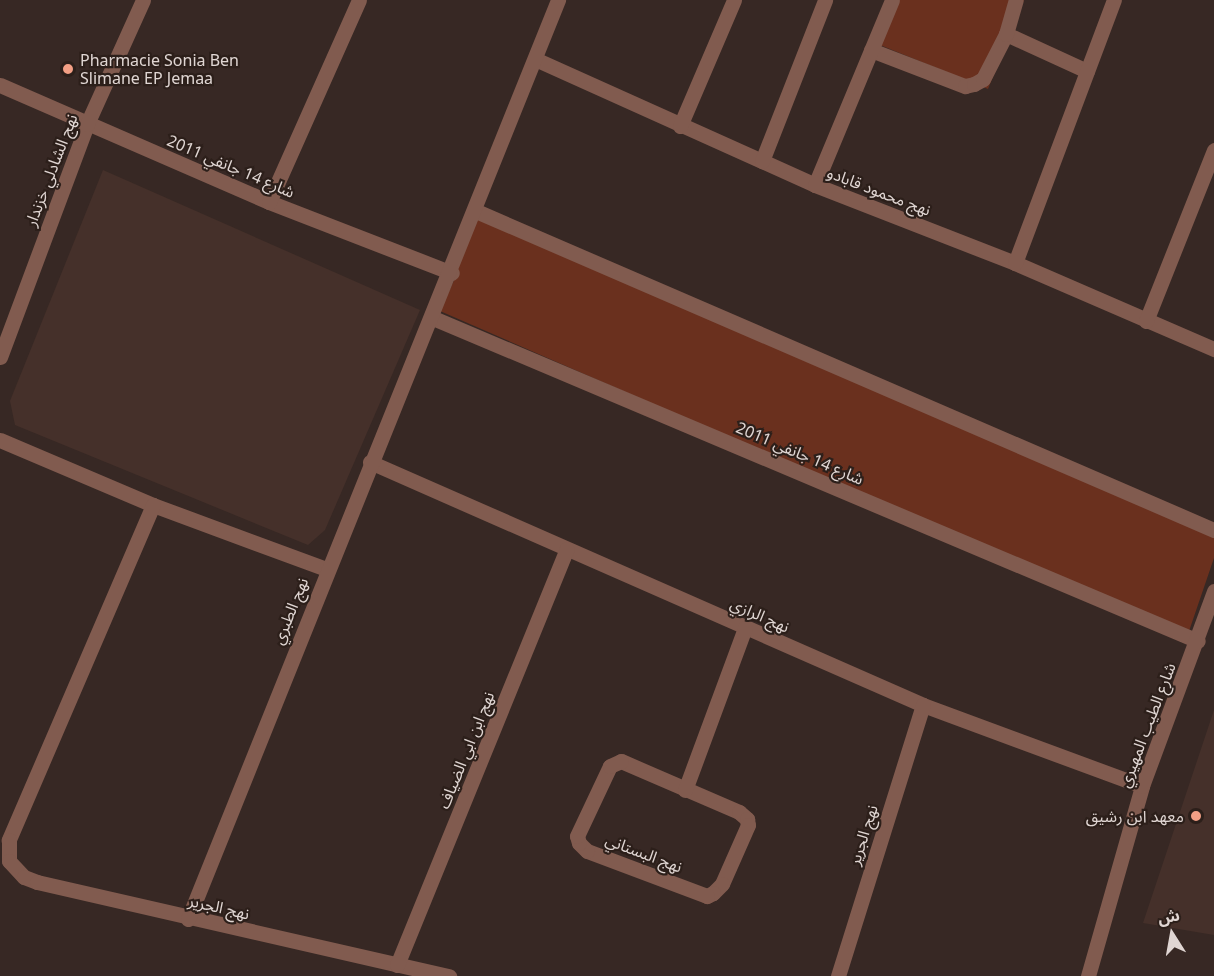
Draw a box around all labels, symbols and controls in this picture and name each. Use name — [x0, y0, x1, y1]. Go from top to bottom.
place label: Pharmacie Sonia Ben Slimane EP Jemaa — [80, 50, 239, 88]
marker: Pharmacie Sonia Ben Slimane EP Jemaa — [61, 62, 75, 76]
street label: نهج الشادلي خزندار — [21, 111, 81, 229]
street label: شارع 14 جانفي 2011 — [164, 130, 298, 202]
street label: نهج محمود قابادو — [824, 162, 934, 220]
street label: شارع 14 جانفي 2011 — [733, 417, 867, 489]
street label: نهج الطبري — [268, 575, 312, 647]
street label: نهج الرازي — [727, 593, 793, 637]
street label: شارع الطيب المهيري — [1114, 660, 1180, 790]
street label: نهج ابن ابي الضياف — [434, 689, 498, 811]
street label: نهج الجرير — [844, 803, 882, 867]
place label: معهد ابن رشيق — [1086, 806, 1184, 826]
marker: معهد ابن رشيق — [1189, 809, 1203, 823]
street label: نهج البستاني — [603, 830, 685, 876]
street label: نهج الجرير — [187, 891, 251, 923]
text: ش — [1156, 903, 1181, 929]
north arrow — [1142, 904, 1202, 964]

